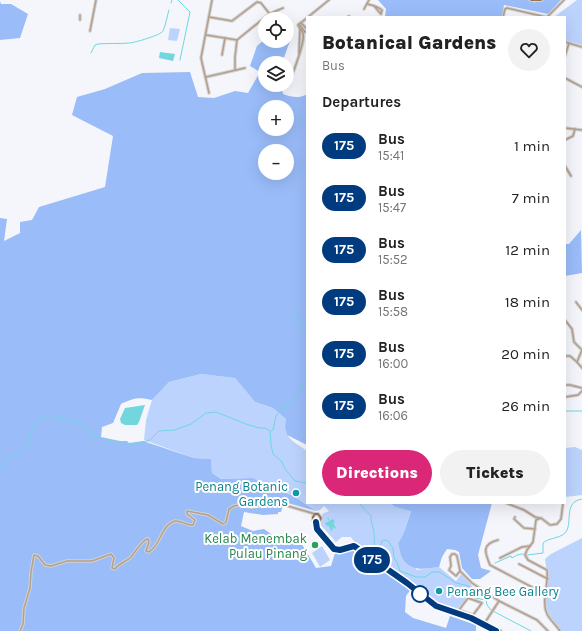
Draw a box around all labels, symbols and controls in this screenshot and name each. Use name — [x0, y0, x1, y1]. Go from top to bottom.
map controls — [258, 12, 294, 180]
button: locate — [258, 12, 294, 48]
button: heart — [508, 29, 550, 71]
text: Botanical Gardens — [322, 32, 496, 54]
button: layers — [258, 56, 294, 92]
text: Bus — [322, 58, 345, 73]
text: Departures — [322, 93, 401, 111]
button: + — [258, 100, 294, 136]
text: Bus — [378, 130, 405, 148]
text: 175 — [334, 137, 354, 154]
text: 1 min — [514, 137, 550, 155]
button: − — [258, 144, 294, 180]
text: 15:41 — [378, 148, 404, 163]
text: Bus — [378, 182, 405, 200]
text: 175 — [334, 189, 354, 206]
text: 7 min — [512, 189, 550, 207]
text: 15:47 — [378, 200, 406, 215]
text: Bus — [378, 234, 405, 252]
text: 175 — [334, 241, 354, 258]
text: 12 min — [505, 241, 550, 259]
text: 15:52 — [378, 252, 408, 267]
text: Bus — [378, 286, 405, 304]
text: 175 — [334, 293, 354, 310]
text: 18 min — [505, 293, 550, 311]
text: 15:58 — [378, 304, 408, 319]
text: Bus — [378, 338, 405, 356]
text: 175 — [334, 345, 354, 362]
text: 20 min — [501, 345, 550, 363]
text: 16:00 — [378, 356, 408, 371]
text: Bus — [378, 390, 405, 408]
text: 175 — [334, 397, 354, 414]
text: 26 min — [502, 397, 550, 415]
text: 16:06 — [378, 408, 408, 423]
button: Directions — [322, 450, 432, 496]
button: Tickets — [440, 450, 550, 496]
place label: Penang Botanic Gardens — [195, 479, 288, 509]
marker: Penang Botanic Gardens — [291, 488, 301, 498]
place label: Kelab Menembak Pulau Pinang — [204, 531, 308, 561]
marker: Kelab Menembak Pulau Pinang — [310, 540, 320, 550]
line badge: 175 — [349, 547, 395, 573]
text: 175 — [362, 551, 382, 568]
place label: Penang Bee Gallery — [447, 584, 559, 599]
unlabelled marker — [411, 585, 429, 603]
marker: Penang Bee Gallery — [434, 586, 444, 596]

